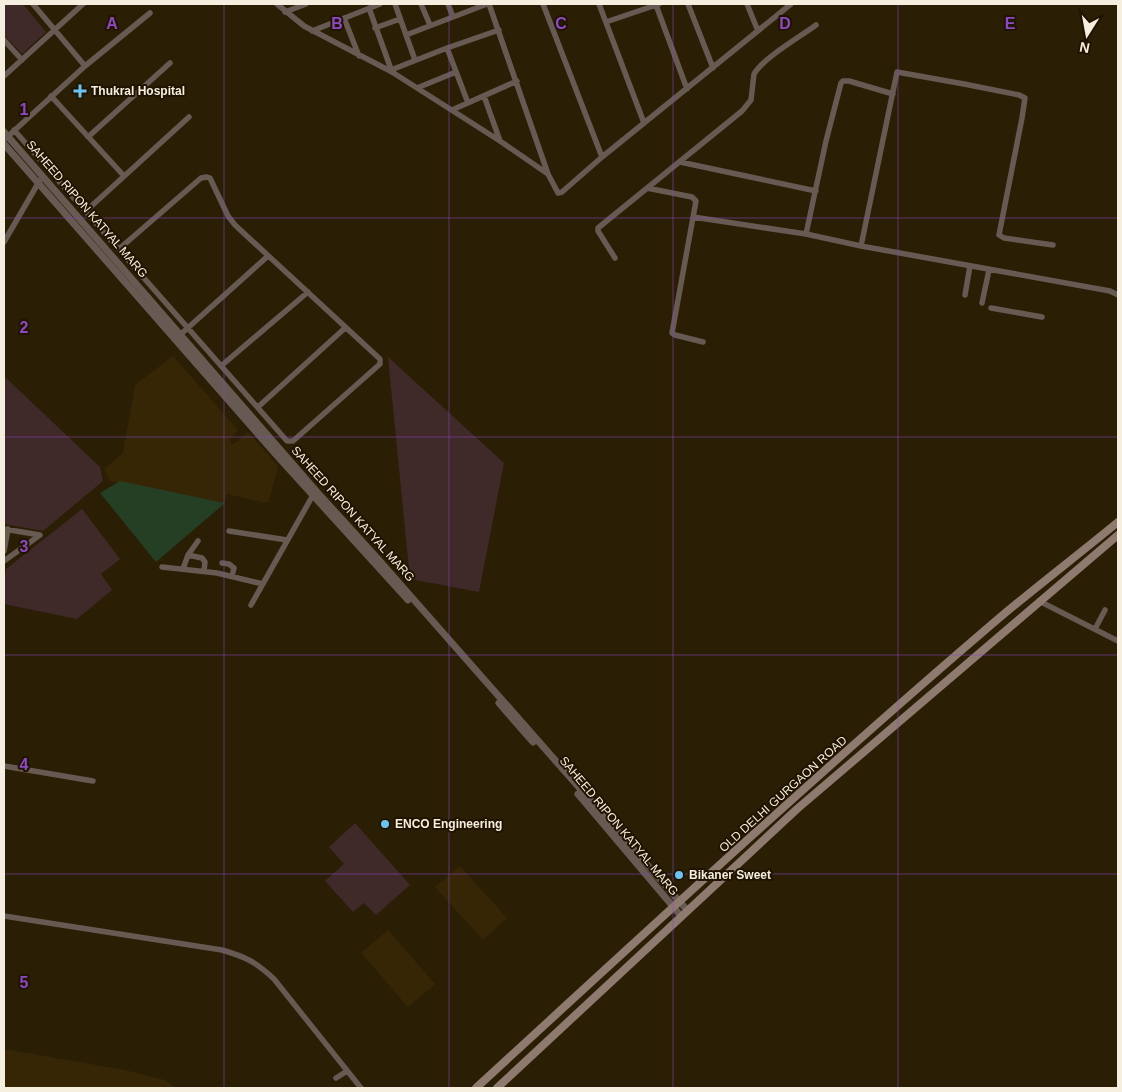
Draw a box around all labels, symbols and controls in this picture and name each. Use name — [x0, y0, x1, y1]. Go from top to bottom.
north arrow — [1062, 10, 1112, 60]
text: A — [106, 15, 118, 32]
text: B — [331, 15, 343, 32]
text: C — [555, 15, 567, 32]
text: D — [779, 15, 791, 32]
text: E — [1005, 15, 1016, 32]
text: N — [1078, 39, 1091, 57]
marker: Thukral Hospital — [73, 84, 87, 98]
place label: Thukral Hospital — [91, 84, 185, 98]
text: 1 — [20, 101, 29, 118]
street label: SAHEED RIPON KATYAL MARG — [24, 138, 150, 280]
text: 2 — [20, 319, 29, 336]
street label: SAHEED RIPON KATYAL MARG — [289, 443, 417, 585]
text: 3 — [20, 538, 29, 555]
street label: OLD DELHI GURGAON ROAD — [716, 733, 850, 855]
street label: SAHEED RIPON KATYAL MARG — [557, 754, 681, 898]
text: 4 — [20, 756, 29, 773]
place label: ENCO Engineering — [395, 817, 502, 831]
marker: ENCO Engineering — [379, 818, 391, 830]
place label: Bikaner Sweet — [689, 868, 771, 882]
marker: Bikaner Sweet — [673, 869, 685, 881]
text: 5 — [20, 974, 29, 991]

